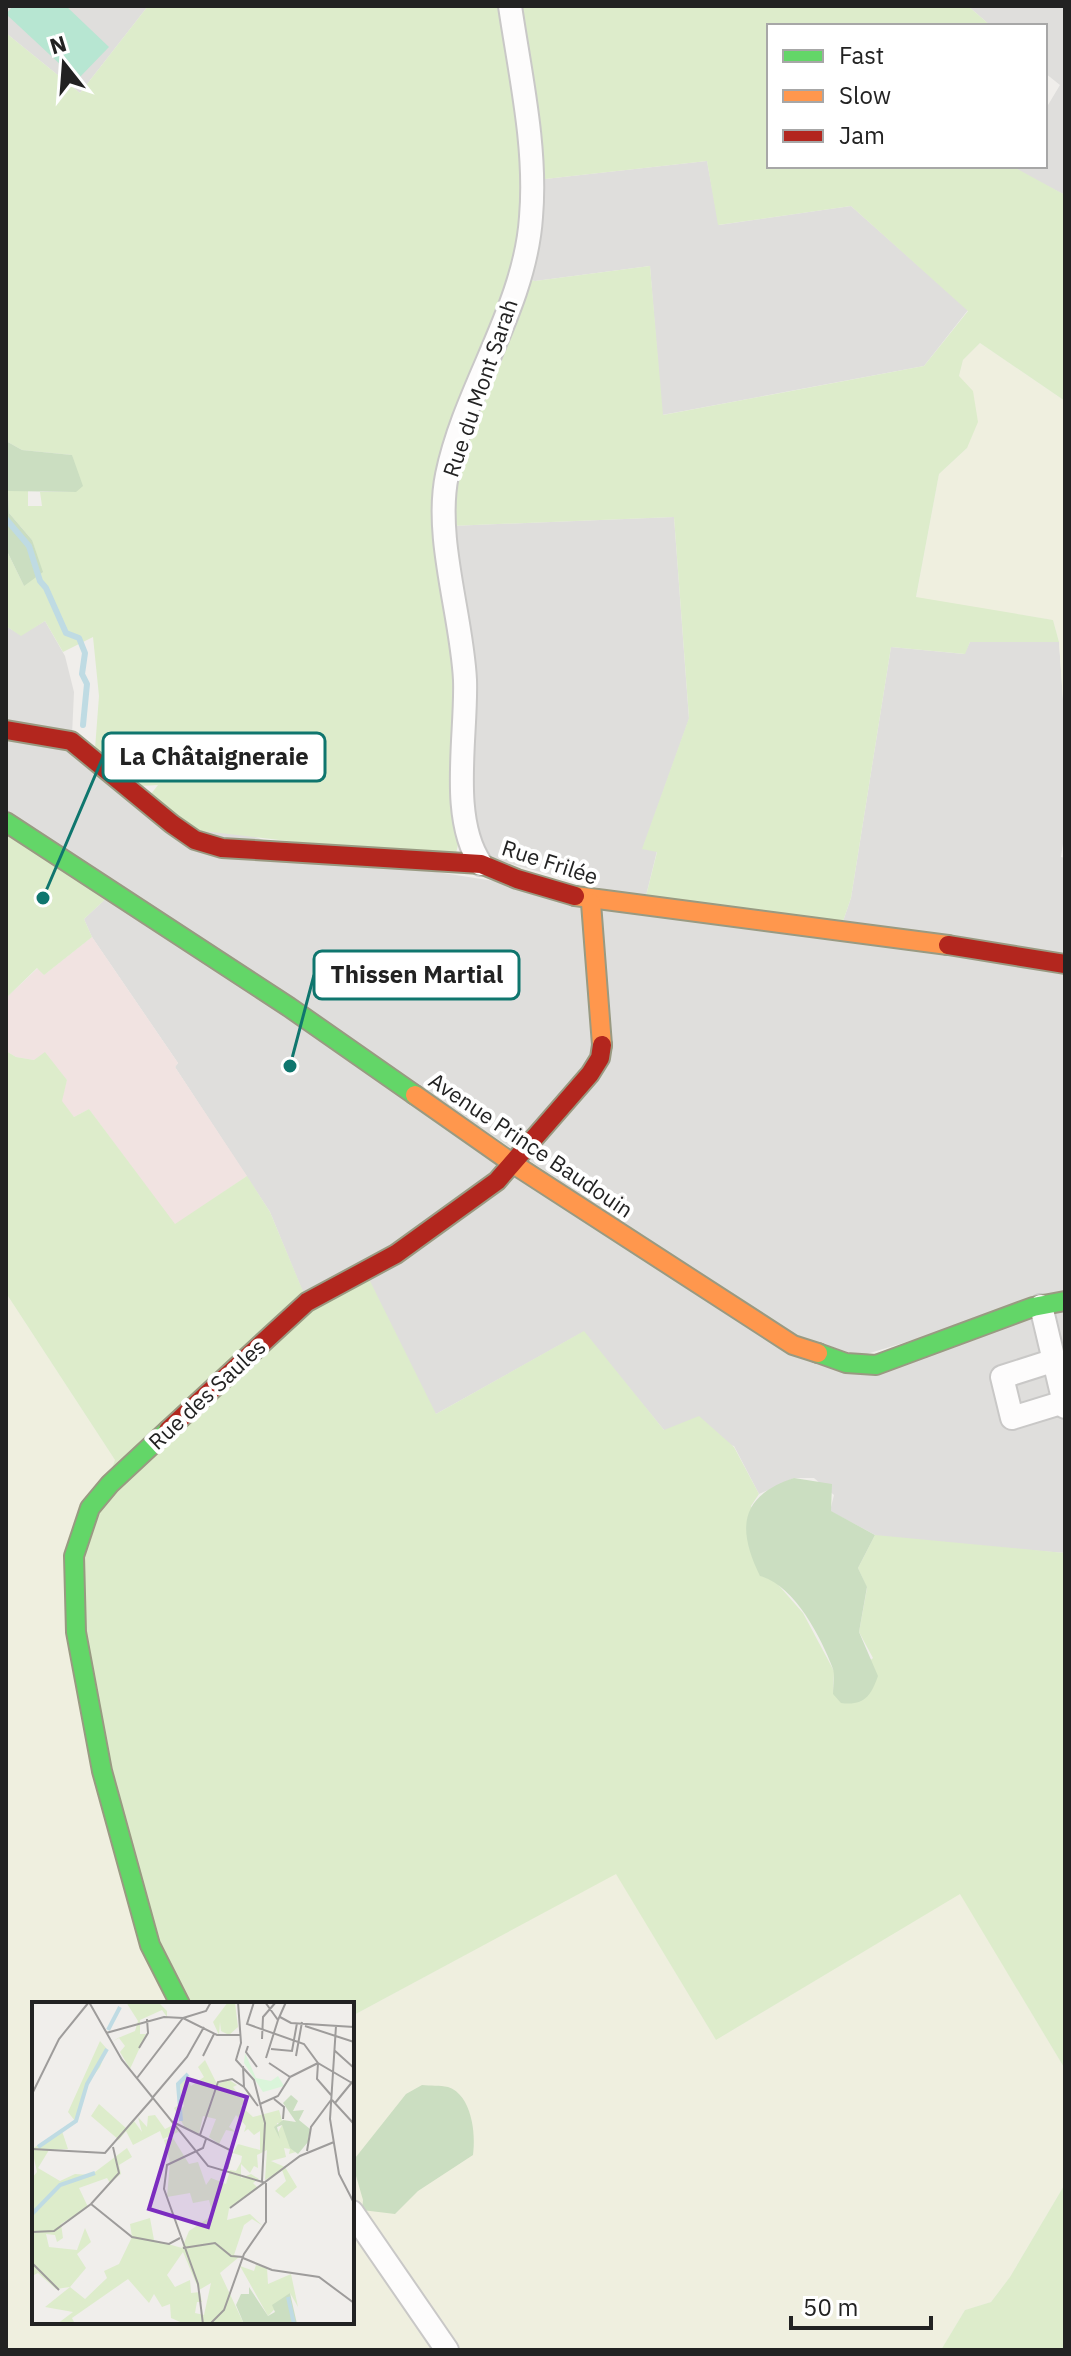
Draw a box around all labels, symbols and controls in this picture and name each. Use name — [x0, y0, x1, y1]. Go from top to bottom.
north arrow — [24, 24, 104, 104]
legend — [767, 24, 1047, 168]
text: N — [46, 28, 70, 61]
text: Fast — [839, 39, 884, 71]
text: Slow — [839, 79, 891, 111]
text: Jam — [839, 119, 885, 151]
street label: Rue du Mont Sarah — [435, 295, 524, 481]
callout: La Châtaigneraie — [103, 733, 325, 781]
text: La Châtaigneraie — [119, 740, 309, 772]
street label: Rue Frilée — [498, 832, 602, 891]
callout: Thissen Martial — [314, 951, 519, 999]
text: Thissen Martial — [331, 958, 503, 990]
street label: Avenue Prince Baudouin — [424, 1065, 639, 1224]
street label: Rue des Saules — [142, 1332, 272, 1456]
inset map — [32, 2002, 354, 2324]
scale bar — [791, 2280, 931, 2330]
text: 50 m — [803, 2291, 858, 2323]

